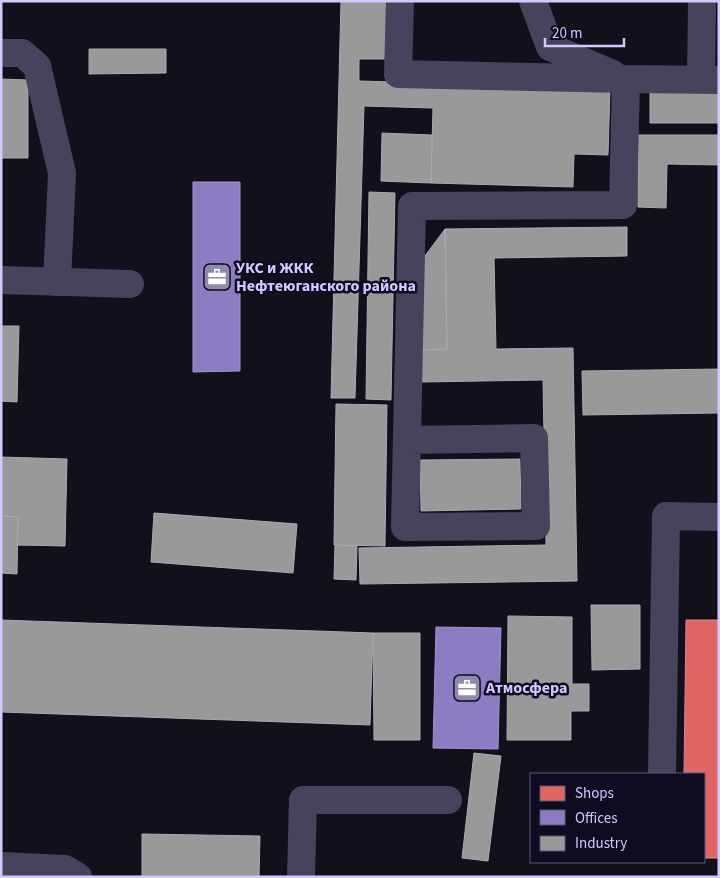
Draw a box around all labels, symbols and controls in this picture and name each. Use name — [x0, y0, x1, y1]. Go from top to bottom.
scale bar — [545, 15, 624, 47]
text: 20 m — [552, 23, 582, 44]
place label: УКС и ЖКК Нефтеюганского района — [236, 257, 416, 297]
office icon: УКС и ЖКК Нефтеюганского района — [202, 262, 232, 292]
office icon: Атмосфера — [452, 673, 482, 703]
place label: Атмосфера — [485, 677, 567, 699]
legend — [530, 773, 705, 863]
text: Shops — [575, 783, 614, 804]
text: Offices — [575, 808, 618, 829]
text: Industry — [575, 833, 627, 854]

